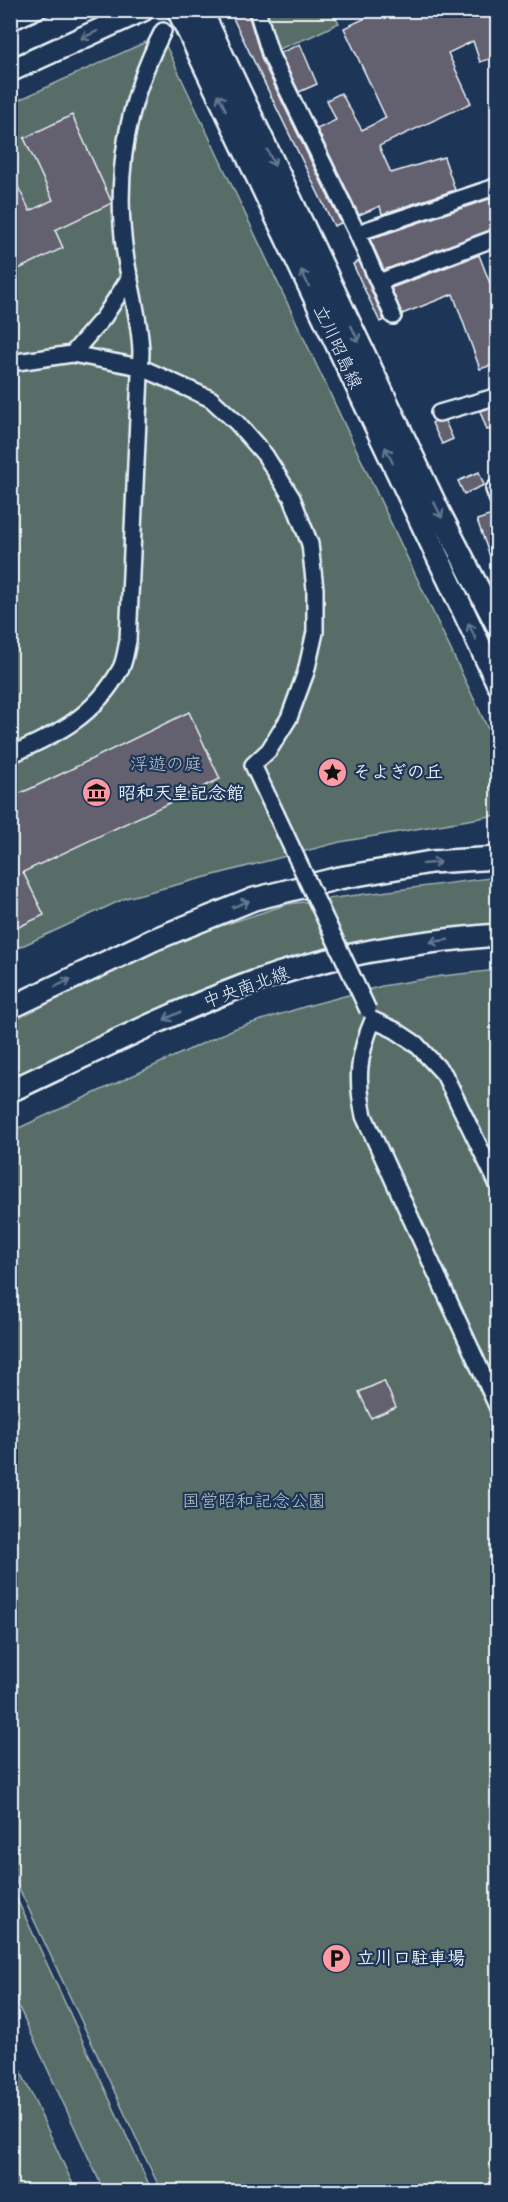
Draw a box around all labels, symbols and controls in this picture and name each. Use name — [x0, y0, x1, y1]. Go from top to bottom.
one-way arrow — [81, 29, 99, 41]
one-way arrow — [215, 94, 227, 112]
one-way arrow — [266, 149, 278, 167]
one-way arrow — [299, 270, 311, 288]
street label: 立川昭島線 — [308, 302, 367, 393]
one-way arrow — [349, 325, 361, 343]
one-way arrow — [382, 446, 394, 464]
one-way arrow — [433, 501, 445, 519]
one-way arrow — [466, 622, 478, 640]
park label: 浮遊の庭 — [130, 753, 202, 776]
place icon: そよぎの丘 — [316, 756, 348, 788]
place label: そよぎの丘 — [353, 761, 443, 784]
museum icon: 昭和天皇記念館 — [81, 777, 113, 809]
place label: 昭和天皇記念館 — [118, 782, 244, 805]
one-way arrow — [421, 857, 441, 868]
one-way arrow — [232, 898, 250, 909]
one-way arrow — [430, 936, 450, 947]
street label: 中央南北線 — [200, 961, 292, 1014]
one-way arrow — [54, 977, 72, 989]
one-way arrow — [163, 1010, 181, 1022]
park label: 国営昭和記念公園 — [182, 1490, 326, 1513]
parking icon: 立川口駐車場 — [320, 1942, 352, 1974]
place label: 立川口駐車場 — [357, 1947, 465, 1970]

